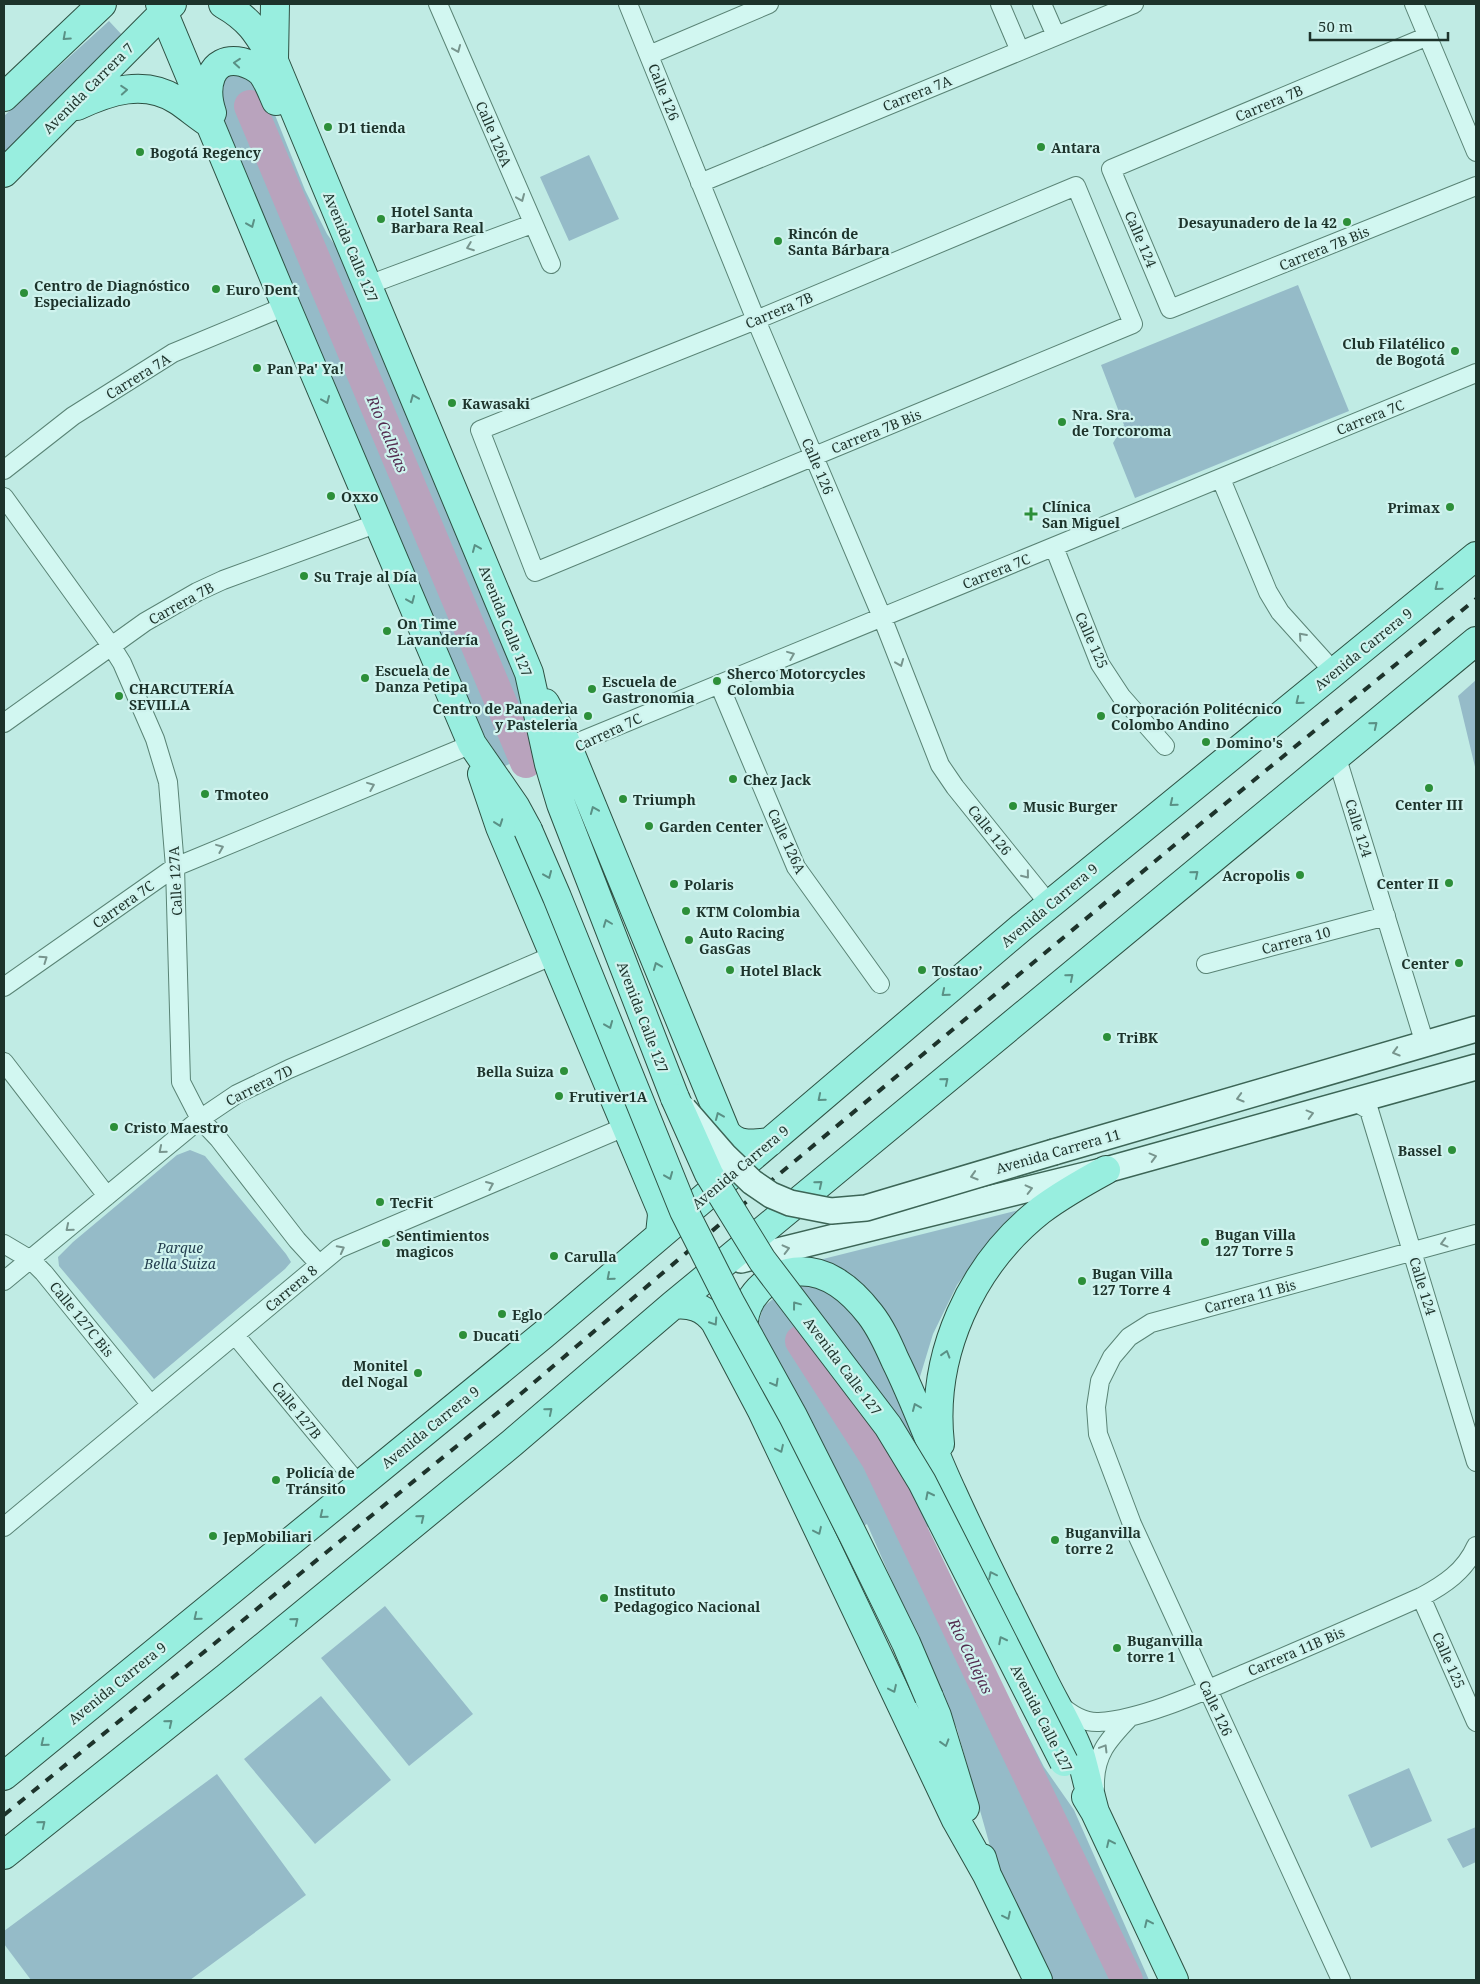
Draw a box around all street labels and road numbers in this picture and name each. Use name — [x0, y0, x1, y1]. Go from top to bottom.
street label: Avenida Carrera 7 — [38, 38, 138, 138]
street label: Calle 126 — [644, 61, 684, 123]
street label: Carrera 7A — [880, 71, 954, 115]
street label: Carrera 7B — [1232, 80, 1306, 126]
street label: Calle 126A — [472, 98, 516, 170]
street label: Avenida Calle 127 — [319, 189, 383, 305]
street label: Calle 124 — [1121, 208, 1161, 270]
street label: Carrera 7B Bis — [1276, 221, 1372, 275]
street label: Carrera 7B — [742, 287, 816, 333]
street label: Carrera 7A — [102, 349, 174, 403]
street label: Carrera 7C — [1333, 395, 1407, 439]
street label: Carrera 7B Bis — [828, 404, 924, 458]
street label: Calle 126 — [798, 435, 838, 497]
street label: Carrera 7C — [959, 549, 1033, 593]
street label: Avenida Calle 127 — [475, 563, 537, 679]
street label: Carrera 7B — [145, 577, 217, 629]
street label: Avenida Carrera 9 — [1310, 604, 1416, 694]
street label: Calle 125 — [1071, 609, 1113, 671]
street label: Carrera 7C — [572, 708, 645, 756]
street label: Calle 124 — [1341, 797, 1377, 860]
street label: Calle 126 — [964, 801, 1016, 859]
street label: Calle 126A — [764, 805, 810, 877]
street label: Calle 127A — [164, 846, 186, 916]
street label: Avenida Carrera 9 — [997, 859, 1101, 951]
street label: Carrera 7C — [88, 876, 158, 932]
street label: Carrera 10 — [1259, 922, 1333, 958]
street label: Avenida Calle 127 — [613, 958, 673, 1076]
street label: Carrera 7D — [222, 1060, 296, 1110]
street label: Avenida Carrera 9 — [688, 1121, 792, 1213]
street label: Avenida Carrera 11 — [993, 1124, 1123, 1178]
street label: Calle 124 — [1405, 1255, 1441, 1318]
street label: Carrera 8 — [261, 1260, 321, 1315]
street label: Carrera 11 Bis — [1202, 1275, 1298, 1317]
street label: Calle 127C Bis — [46, 1277, 118, 1361]
street label: Avenida Calle 127 — [800, 1313, 886, 1419]
street label: Calle 127B — [268, 1377, 326, 1443]
street label: Avenida Carrera 9 — [377, 1382, 483, 1472]
street label: Carrera 11B Bis — [1245, 1622, 1347, 1680]
street label: Calle 125 — [1428, 1629, 1470, 1691]
street label: Avenida Carrera 9 — [64, 1638, 170, 1728]
street label: Avenida Calle 127 — [1007, 1661, 1077, 1775]
street label: Calle 126 — [1195, 1677, 1237, 1739]

